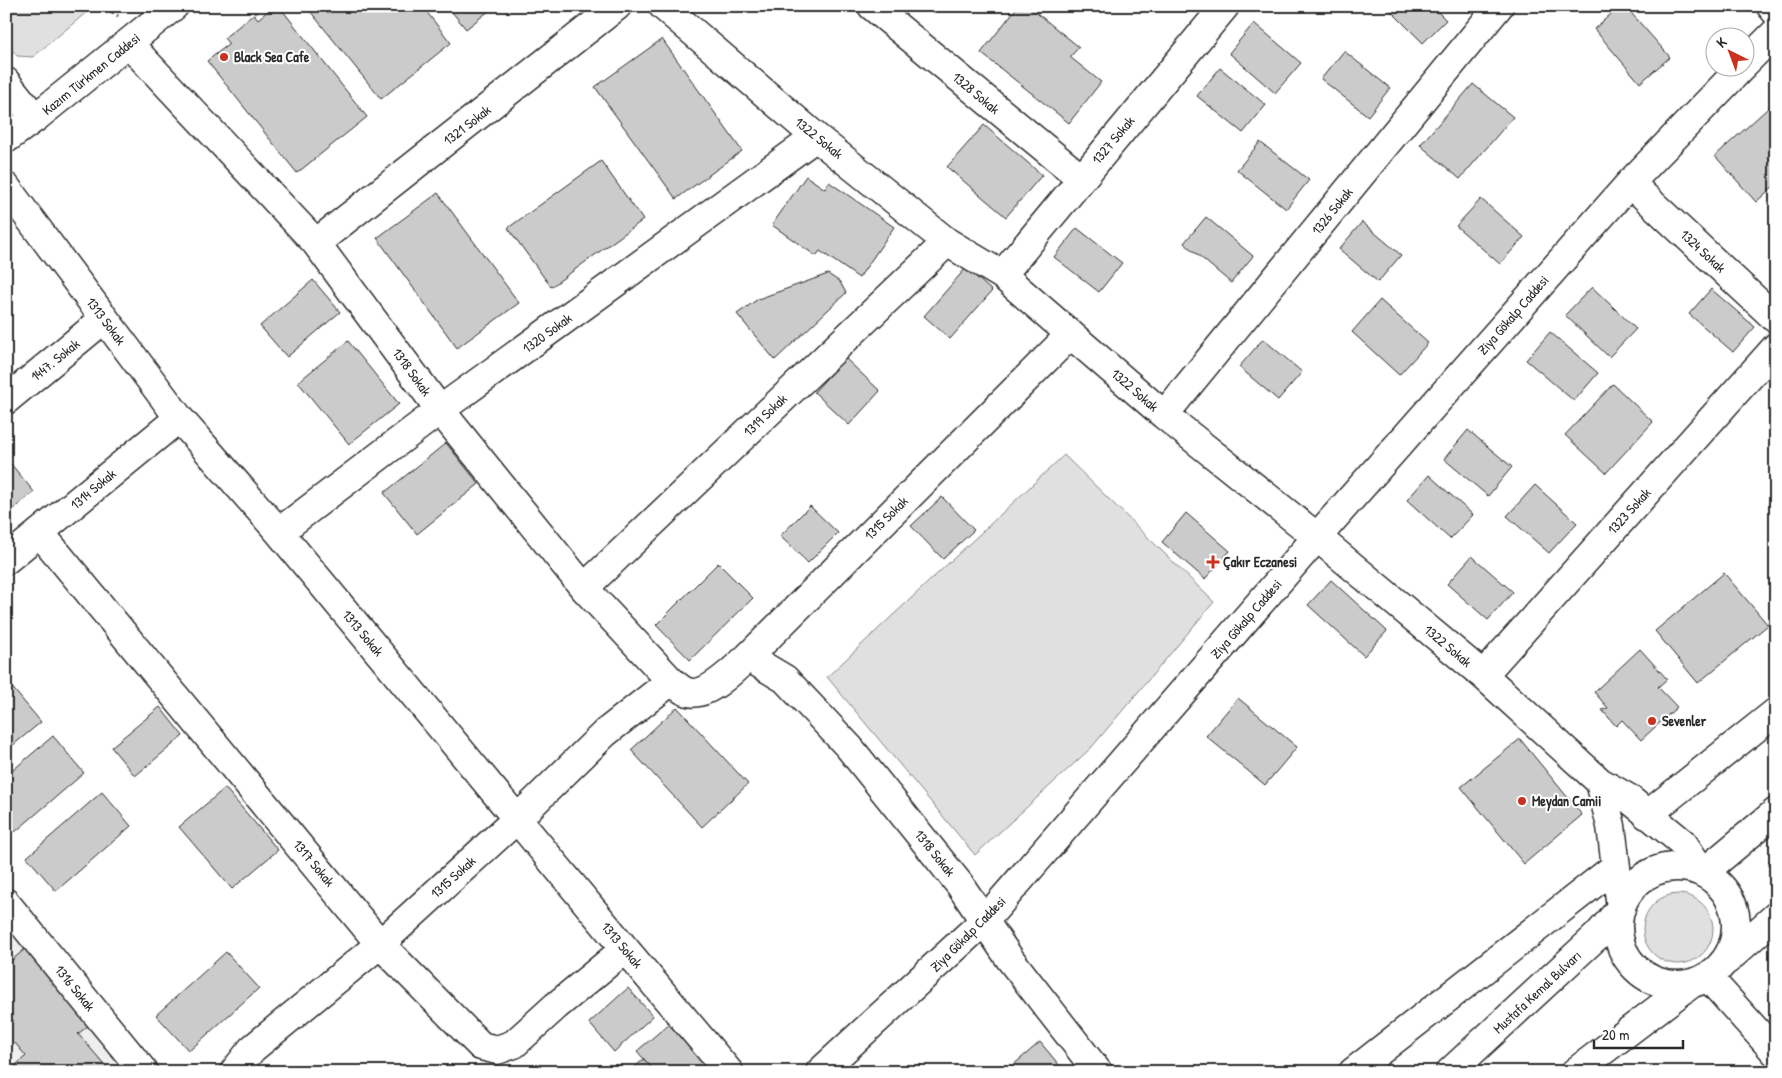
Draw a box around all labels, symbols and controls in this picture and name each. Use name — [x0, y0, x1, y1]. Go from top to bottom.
street label: Kazım Türkmen Caddesi — [38, 28, 144, 119]
north arrow — [1704, 28, 1754, 78]
text: K — [1712, 32, 1731, 51]
place label: Black Sea Cafe — [234, 47, 310, 66]
marker: Black Sea Cafe — [218, 51, 230, 63]
street label: 1328 Sokak — [949, 67, 1004, 118]
street label: 1321 Sokak — [439, 100, 495, 149]
street label: 1322 Sokak — [791, 112, 848, 163]
street label: 1327 Sokak — [1087, 112, 1138, 168]
street label: 1326 Sokak — [1307, 183, 1357, 238]
street label: 1324 Sokak — [1677, 225, 1730, 277]
street label: Ziya Gökalp Caddesi — [1473, 271, 1553, 359]
street label: 1313 Sokak — [82, 293, 131, 349]
street label: 1320 Sokak — [518, 308, 575, 357]
street label: 1447. Sokak — [26, 334, 83, 385]
street label: 1318 Sokak — [389, 344, 436, 400]
street label: 1322 Sokak — [1108, 364, 1163, 416]
street label: 1319 Sokak — [739, 389, 791, 440]
street label: 1314 Sokak — [66, 464, 120, 513]
street label: 1323 Sokak — [1603, 483, 1655, 538]
street label: 1315 Sokak — [860, 491, 912, 544]
place label: Çakır Eczanesi — [1223, 552, 1297, 571]
marker: Çakır Eczanesi — [1207, 556, 1219, 568]
street label: Ziya Gökalp Caddesi — [1206, 575, 1286, 663]
street label: 1313 Sokak — [338, 605, 388, 660]
street label: 1322 Sokak — [1420, 620, 1476, 671]
place label: Sevenler — [1662, 711, 1707, 730]
marker: Sevenler — [1646, 715, 1658, 727]
place label: Meydan Camii — [1532, 791, 1601, 812]
marker: Meydan Camii — [1516, 795, 1528, 807]
street label: 1318 Sokak — [911, 825, 960, 880]
street label: 1317 Sokak — [289, 835, 340, 890]
street label: 1315 Sokak — [426, 851, 480, 902]
street label: Ziya Gökalp Caddesi — [926, 892, 1010, 976]
street label: 1313 Sokak — [597, 917, 647, 972]
street label: Mustafa Kemal Bulvarı — [1488, 946, 1585, 1038]
street label: 1316 Sokak — [51, 961, 100, 1015]
scale bar — [1594, 1018, 1683, 1050]
text: 20 m — [1602, 1024, 1629, 1045]

